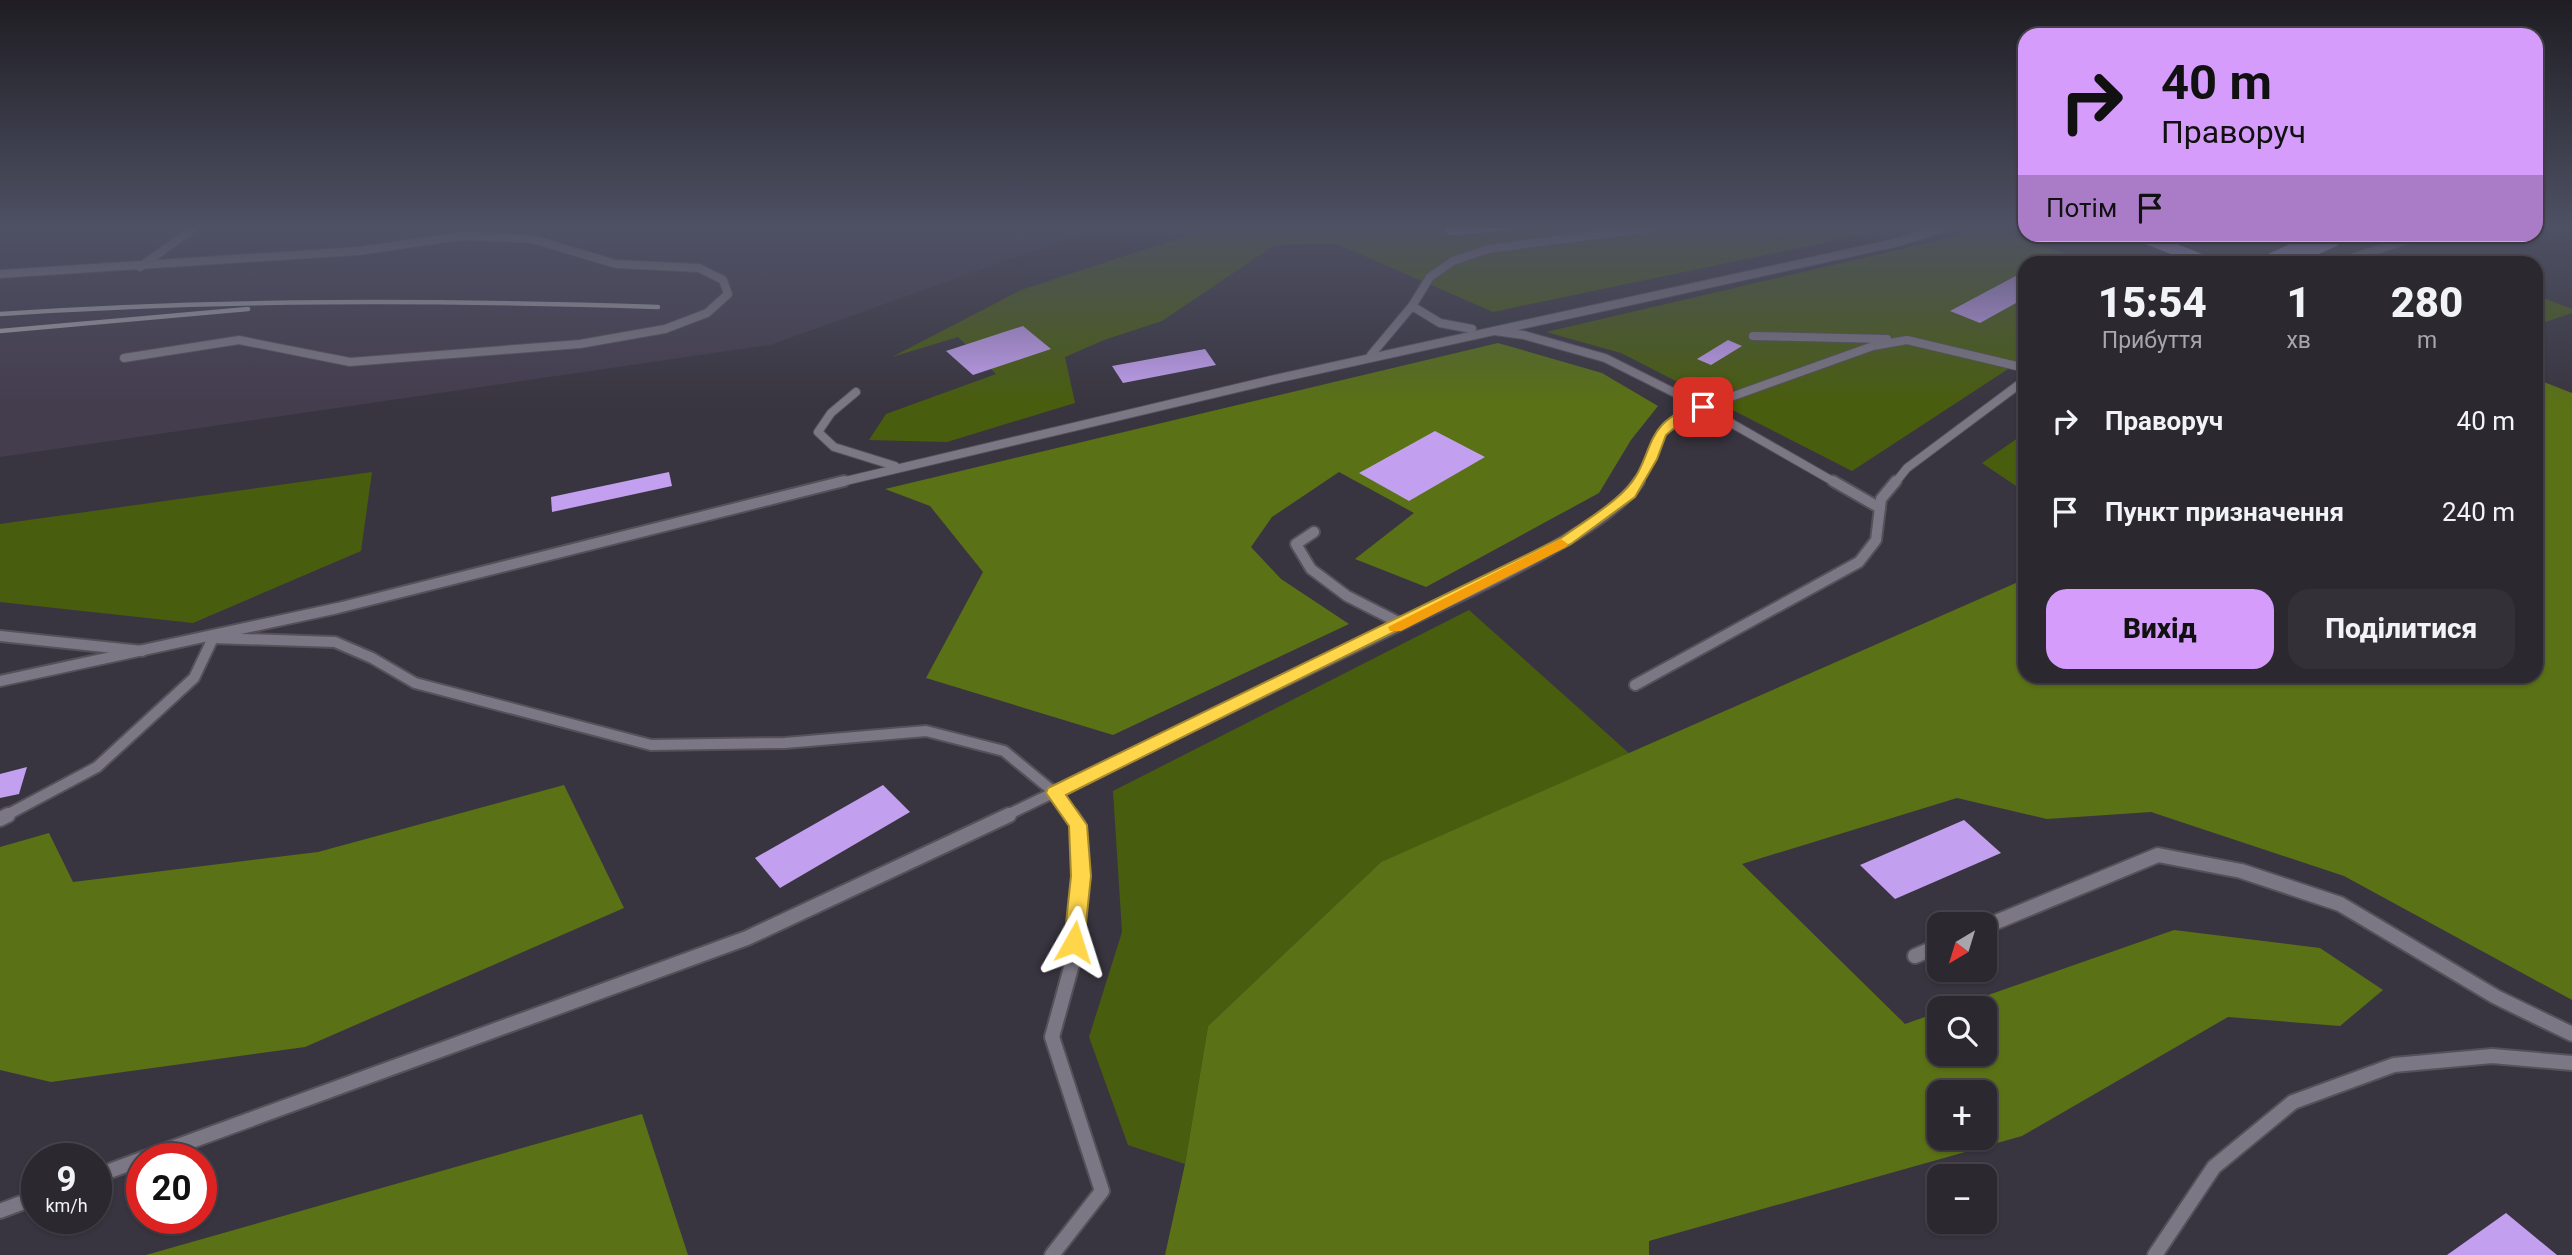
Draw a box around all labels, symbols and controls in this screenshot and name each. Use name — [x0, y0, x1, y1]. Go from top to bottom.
text: 40 m — [2161, 54, 2272, 111]
icon: right — [2046, 56, 2137, 147]
text: Праворуч — [2161, 113, 2306, 151]
icon: arrive — [2131, 189, 2169, 227]
text: Потім — [2046, 193, 2117, 223]
text: 15:54 — [2098, 278, 2207, 327]
text: 1 — [2287, 278, 2311, 327]
text: 280 — [2391, 278, 2463, 327]
text: Прибуття — [2102, 327, 2203, 354]
text: хв — [2286, 327, 2311, 354]
text: m — [2417, 327, 2437, 354]
pin — [1673, 377, 1733, 437]
icon: arrive — [1684, 388, 1722, 426]
icon: right — [2046, 402, 2084, 440]
text: Праворуч — [2105, 406, 2223, 436]
text: 40 m — [2457, 406, 2515, 436]
icon: arrive — [2046, 493, 2084, 531]
text: Пункт призначення — [2105, 497, 2344, 527]
text: 240 m — [2442, 497, 2515, 527]
button: Вихід — [2046, 589, 2274, 669]
button: Поділитися — [2288, 589, 2515, 669]
position arrow — [1037, 905, 1111, 979]
north arrow — [1927, 912, 1997, 982]
map controls — [1927, 912, 1997, 1234]
button: search — [1927, 996, 1997, 1066]
button: + — [1927, 1080, 1997, 1150]
speed limit sign: 20 — [126, 1143, 217, 1234]
text: 9 — [56, 1159, 77, 1200]
button: − — [1927, 1164, 1997, 1234]
text: km/h — [45, 1195, 88, 1216]

